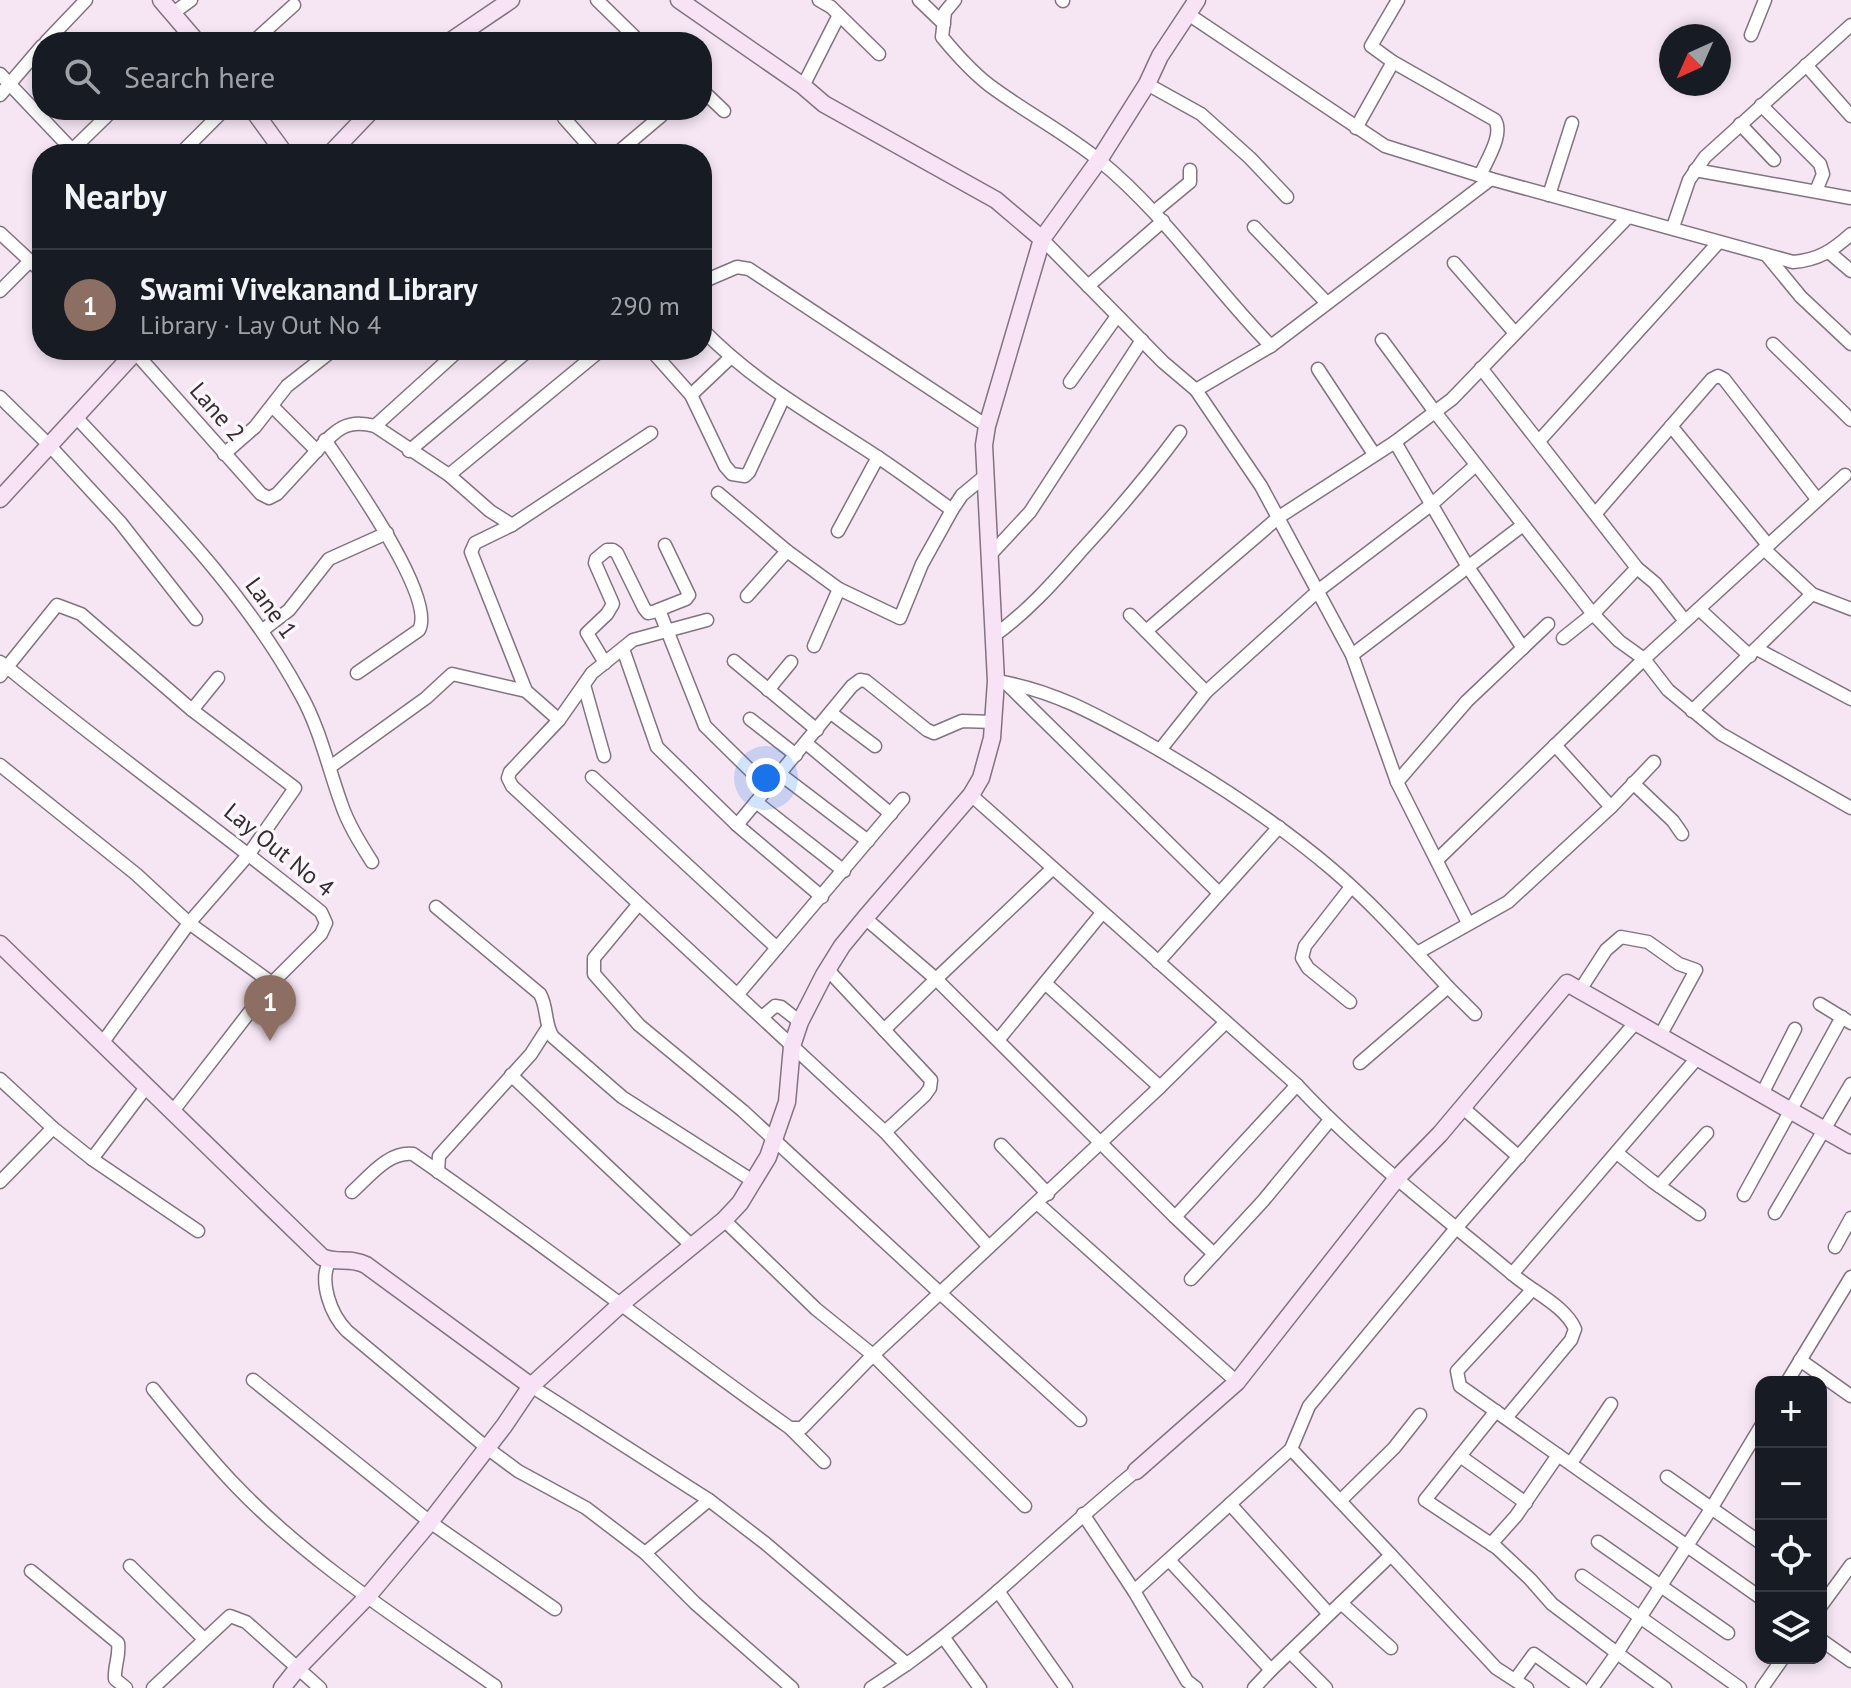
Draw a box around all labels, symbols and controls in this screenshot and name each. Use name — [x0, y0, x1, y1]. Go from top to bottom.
north arrow — [1659, 24, 1731, 96]
search box — [32, 32, 712, 120]
icon: search — [60, 54, 104, 98]
text: Search here — [124, 57, 275, 96]
text: Nearby — [64, 174, 166, 218]
text: Swami Vivekanand Library — [140, 269, 478, 308]
text: 1 — [83, 289, 97, 322]
text: 290 m — [609, 289, 680, 322]
text: Library · Lay Out No 4 — [140, 308, 381, 341]
street label: Lane 2 — [183, 376, 252, 448]
street label: Lane 1 — [239, 571, 304, 645]
your location — [746, 758, 786, 798]
street label: Lay Out No 4 — [218, 796, 341, 903]
pin: 1 — [244, 975, 296, 1041]
map controls — [1755, 1376, 1827, 1664]
button: + — [1755, 1376, 1827, 1448]
button: − — [1755, 1448, 1827, 1520]
button: locate — [1755, 1520, 1827, 1592]
button: layers — [1755, 1592, 1827, 1664]

